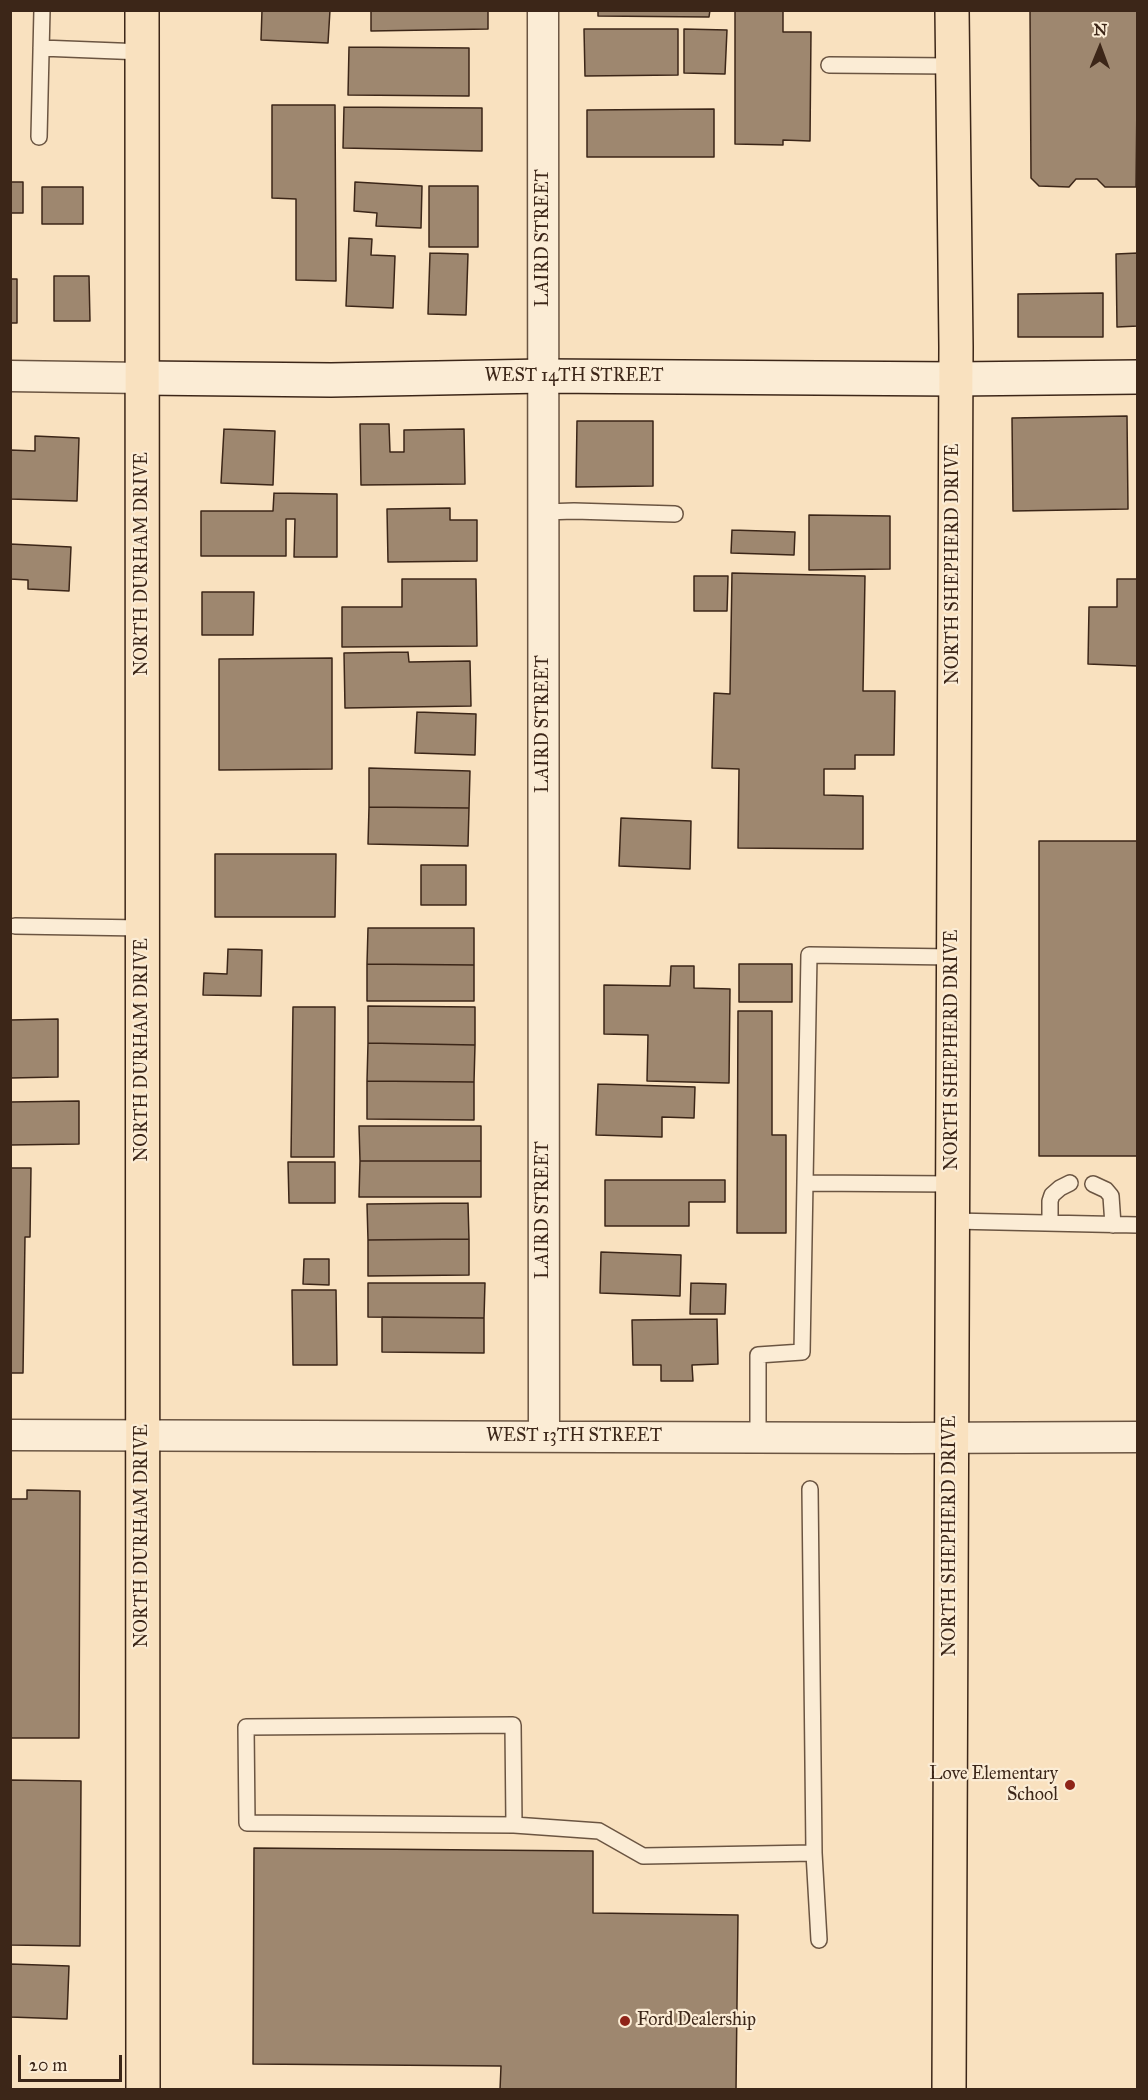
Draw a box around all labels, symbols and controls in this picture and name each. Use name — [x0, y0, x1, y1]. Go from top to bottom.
north arrow — [1070, 18, 1130, 78]
text: N — [1093, 20, 1107, 39]
street label: LAIRD STREET — [533, 169, 555, 307]
street label: WEST 14TH STREET — [485, 366, 663, 388]
street label: NORTH SHEPHERD DRIVE — [943, 444, 965, 684]
street label: NORTH DURHAM DRIVE — [132, 452, 154, 676]
street label: LAIRD STREET — [533, 655, 555, 793]
street label: NORTH SHEPHERD DRIVE — [942, 930, 964, 1170]
street label: NORTH DURHAM DRIVE — [132, 938, 154, 1162]
street label: LAIRD STREET — [533, 1141, 555, 1279]
street label: NORTH SHEPHERD DRIVE — [940, 1416, 962, 1656]
street label: NORTH DURHAM DRIVE — [132, 1424, 154, 1648]
street label: WEST 13TH STREET — [486, 1426, 662, 1448]
place label: Love Elementary School — [929, 1764, 1058, 1806]
marker: Love Elementary School — [1063, 1778, 1077, 1792]
place label: Ford Dealership — [637, 2010, 756, 2032]
marker: Ford Dealership — [618, 2014, 632, 2028]
scale bar — [21, 2043, 124, 2081]
text: 20 m — [29, 2054, 67, 2076]

